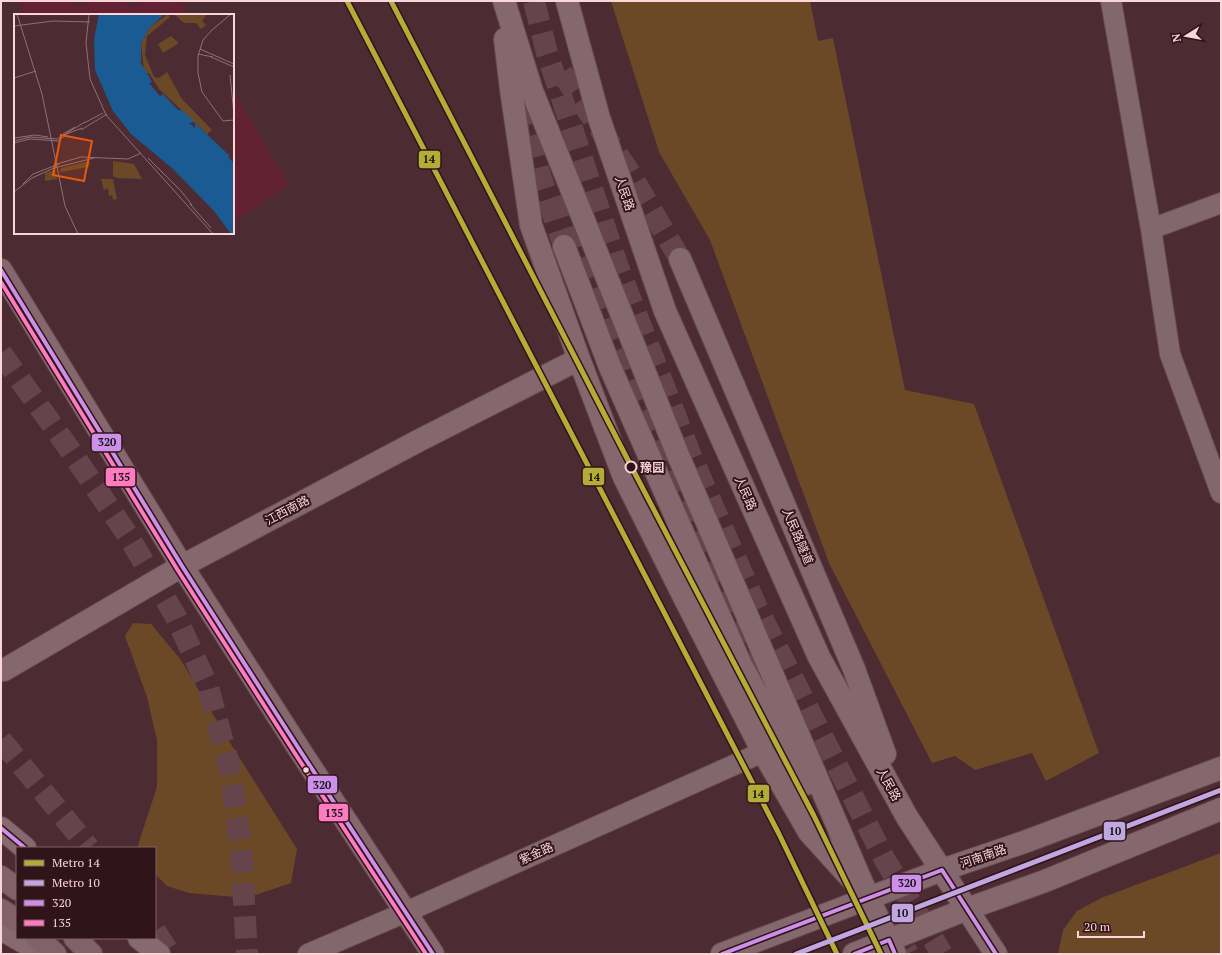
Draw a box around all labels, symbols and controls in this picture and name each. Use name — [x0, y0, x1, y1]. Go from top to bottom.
inset map — [14, 14, 234, 234]
north arrow — [1166, 16, 1206, 56]
text: N — [1168, 32, 1184, 43]
line badge: 14 — [418, 150, 441, 169]
text: 14 — [423, 152, 436, 166]
street label: 人民路 — [612, 174, 638, 212]
line badge: 320 — [91, 433, 122, 452]
text: 320 — [98, 435, 116, 449]
marker: 豫园 — [624, 460, 638, 474]
place label: 豫园 — [640, 460, 664, 475]
line badge: 135 — [105, 467, 136, 487]
line badge: 14 — [582, 467, 605, 486]
text: 135 — [112, 470, 130, 484]
text: 14 — [588, 470, 601, 484]
street label: 人民路 — [732, 473, 760, 513]
street label: 江西南路 — [262, 492, 312, 528]
street label: 人民路隧道 — [779, 505, 817, 567]
unlabelled marker — [301, 765, 311, 775]
street label: 人民路 — [874, 765, 904, 803]
line badge: 320 — [307, 775, 338, 794]
text: 320 — [313, 778, 331, 792]
line badge: 14 — [747, 784, 770, 803]
text: 14 — [752, 787, 765, 801]
line badge: 135 — [318, 803, 349, 822]
text: 135 — [325, 806, 343, 820]
line badge: 10 — [1103, 821, 1126, 841]
text: 10 — [1109, 824, 1121, 838]
street label: 紫金路 — [516, 839, 556, 867]
street label: 河南南路 — [958, 841, 1008, 871]
legend — [16, 847, 156, 939]
text: Metro 14 — [52, 855, 100, 870]
line badge: 320 — [891, 874, 922, 893]
text: Metro 10 — [52, 875, 100, 890]
text: 320 — [898, 876, 916, 890]
text: 320 — [52, 895, 71, 910]
line badge: 10 — [891, 903, 914, 923]
text: 10 — [896, 906, 908, 920]
scale bar — [1078, 913, 1144, 939]
text: 135 — [52, 915, 71, 930]
text: 20 m — [1084, 919, 1111, 934]

